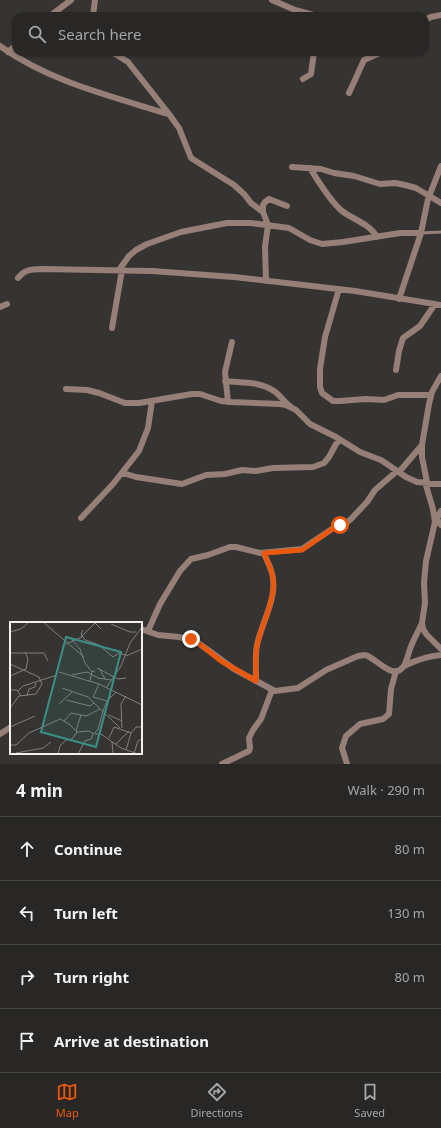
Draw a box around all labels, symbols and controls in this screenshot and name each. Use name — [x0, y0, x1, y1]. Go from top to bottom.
search box — [12, 12, 429, 56]
icon: search — [26, 23, 48, 45]
text: Search here — [58, 24, 141, 44]
route start — [331, 516, 349, 534]
inset map — [10, 622, 142, 754]
route end — [182, 630, 200, 648]
text: 4 min — [16, 779, 63, 802]
text: Walk · 290 m — [347, 781, 425, 799]
icon: ahead — [16, 838, 38, 860]
text: Continue — [54, 839, 122, 859]
text: 80 m — [395, 840, 425, 858]
icon: left — [16, 902, 38, 924]
text: Turn left — [54, 903, 118, 923]
text: 130 m — [387, 904, 425, 922]
icon: right — [16, 966, 38, 988]
text: Turn right — [54, 967, 129, 987]
text: 80 m — [395, 968, 425, 986]
icon: arrive — [16, 1030, 38, 1052]
text: Arrive at destination — [54, 1031, 209, 1051]
tab: Map — [56, 1081, 79, 1120]
tab: Directions — [190, 1081, 243, 1120]
tab: Saved — [354, 1081, 385, 1120]

